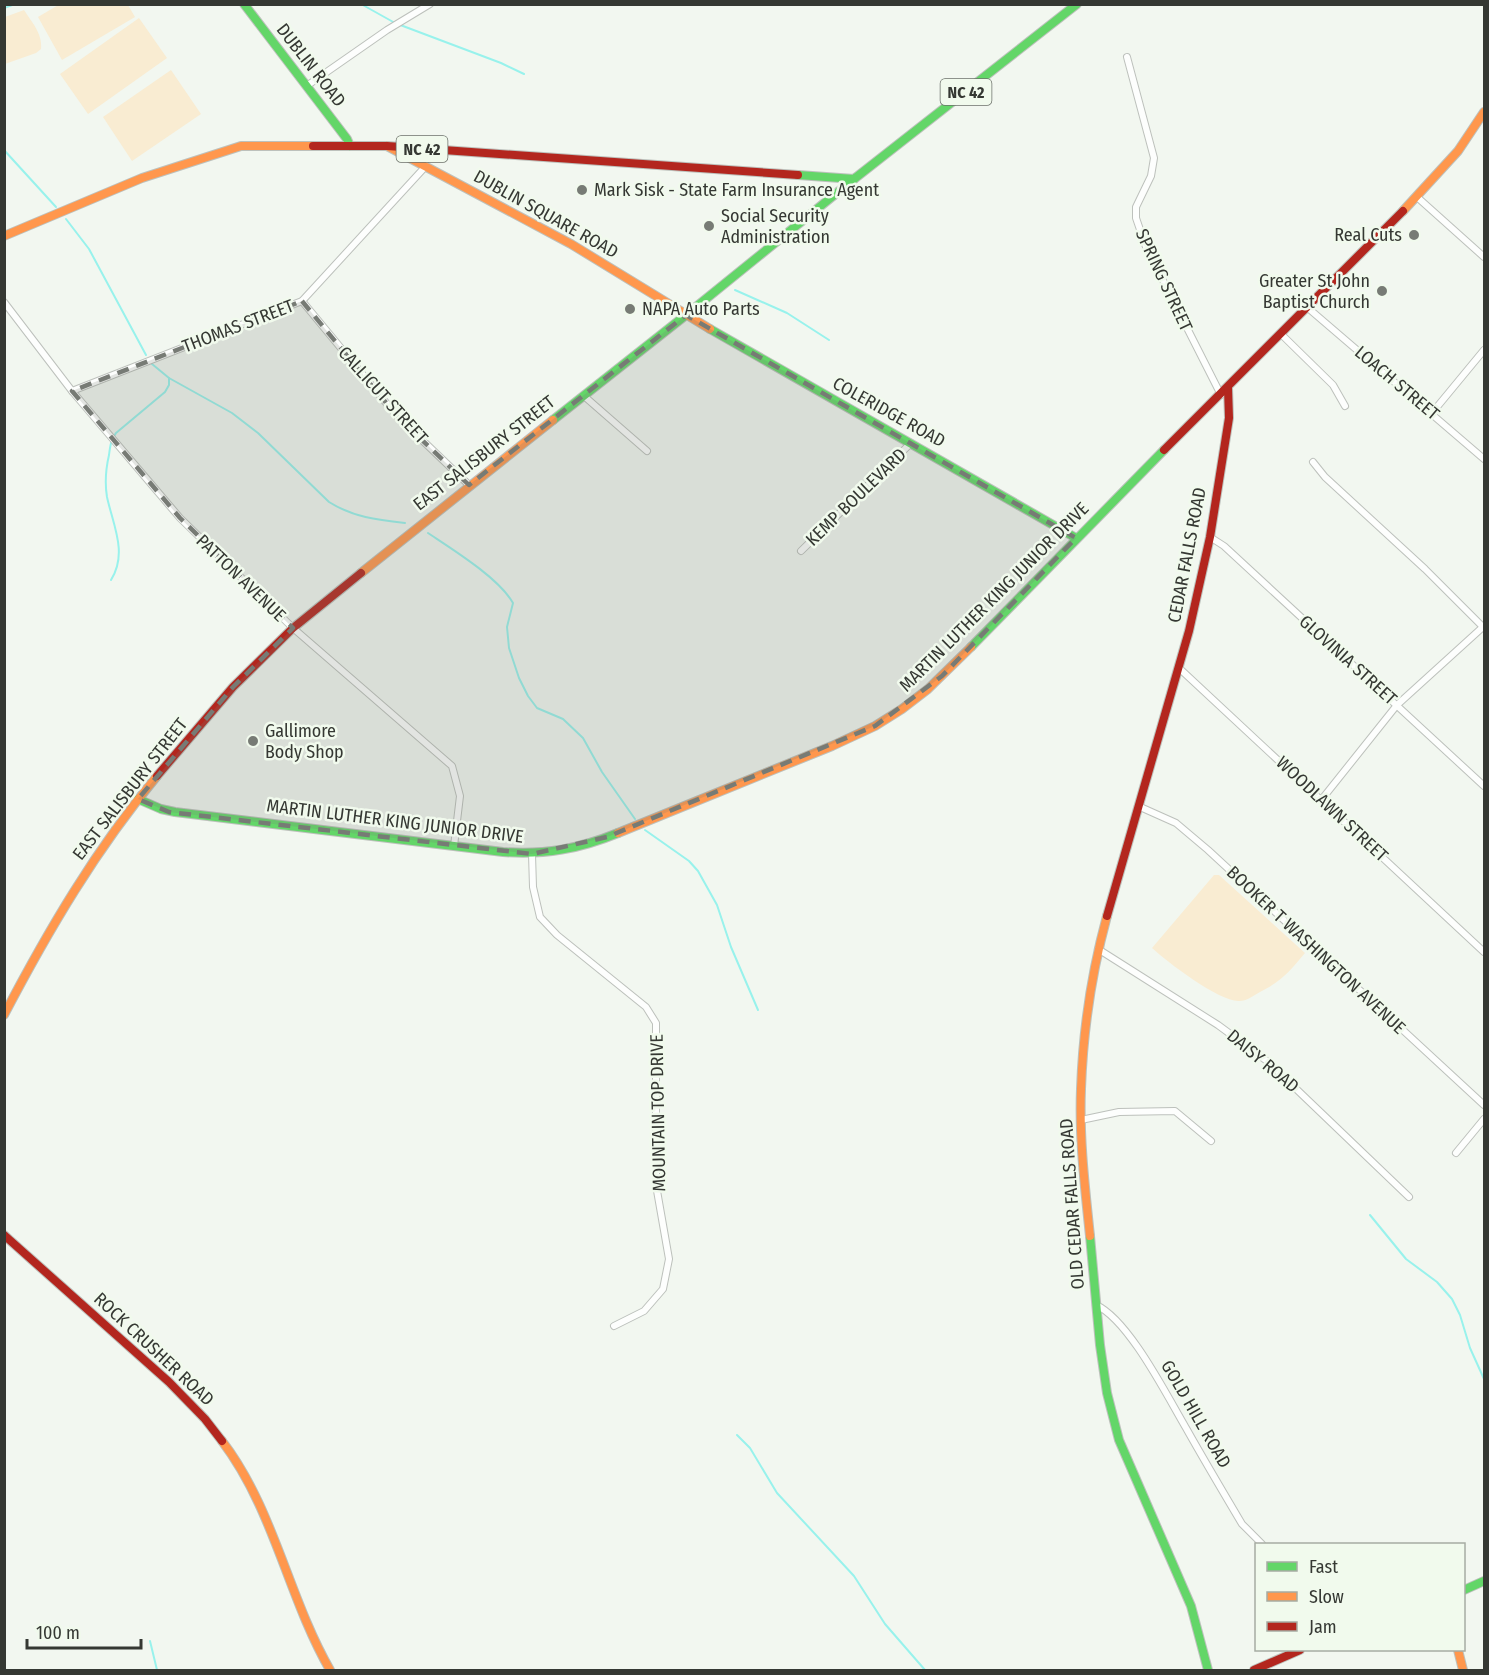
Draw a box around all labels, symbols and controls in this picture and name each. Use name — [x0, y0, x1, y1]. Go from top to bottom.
street label: DUBLIN ROAD — [272, 19, 350, 111]
road number: NC 42 — [940, 79, 992, 105]
road number: NC 42 — [396, 136, 448, 162]
street label: DUBLIN SQUARE ROAD — [470, 165, 622, 263]
place label: Mark Sisk - State Farm Insurance Agent — [594, 179, 879, 201]
marker: Mark Sisk - State Farm Insurance Agent — [575, 183, 589, 197]
place label: Social Security Administration — [721, 205, 830, 248]
marker: Social Security Administration — [702, 219, 716, 233]
place label: Real Cuts — [1334, 224, 1402, 246]
street label: SPRING STREET — [1131, 225, 1198, 335]
marker: Real Cuts — [1407, 228, 1421, 242]
place label: Greater St John Baptist Church — [1259, 270, 1370, 313]
marker: Greater St John Baptist Church — [1375, 284, 1389, 298]
street label: THOMAS STREET — [179, 294, 298, 357]
place label: NAPA Auto Parts — [642, 298, 760, 320]
marker: NAPA Auto Parts — [623, 302, 637, 316]
street label: LOACH STREET — [1350, 341, 1444, 425]
street label: CALLICUT STREET — [334, 342, 433, 449]
street label: COLERIDGE ROAD — [829, 372, 949, 452]
street label: EAST SALISBURY STREET — [409, 390, 560, 515]
street label: KEMP BOULEVARD — [801, 444, 911, 550]
street label: CEDAR FALLS ROAD — [1163, 485, 1211, 625]
street label: MARTIN LUTHER KING JUNIOR DRIVE — [895, 498, 1093, 696]
street label: PATTON AVENUE — [192, 530, 290, 626]
street label: GLOVINIA STREET — [1295, 610, 1402, 710]
street label: EAST SALISBURY STREET — [68, 713, 193, 864]
place label: Gallimore Body Shop — [265, 720, 344, 763]
marker: Gallimore Body Shop — [246, 734, 260, 748]
street label: WOODLAWN STREET — [1272, 752, 1393, 867]
street label: MARTIN LUTHER KING JUNIOR DRIVE — [265, 794, 525, 848]
street label: BOOKER T WASHINGTON AVENUE — [1222, 861, 1410, 1039]
street label: DAISY ROAD — [1223, 1025, 1303, 1097]
street label: MOUNTAIN TOP DRIVE — [646, 1034, 670, 1192]
street label: OLD CEDAR FALLS ROAD — [1055, 1118, 1089, 1290]
street label: ROCK CRUSHER ROAD — [89, 1288, 219, 1410]
street label: GOLD HILL ROAD — [1156, 1356, 1236, 1472]
legend — [1255, 1543, 1465, 1651]
text: Fast — [1309, 1556, 1338, 1578]
text: Slow — [1309, 1586, 1344, 1608]
scale bar — [27, 1612, 141, 1650]
text: Jam — [1309, 1616, 1337, 1638]
text: 100 m — [36, 1622, 80, 1644]

